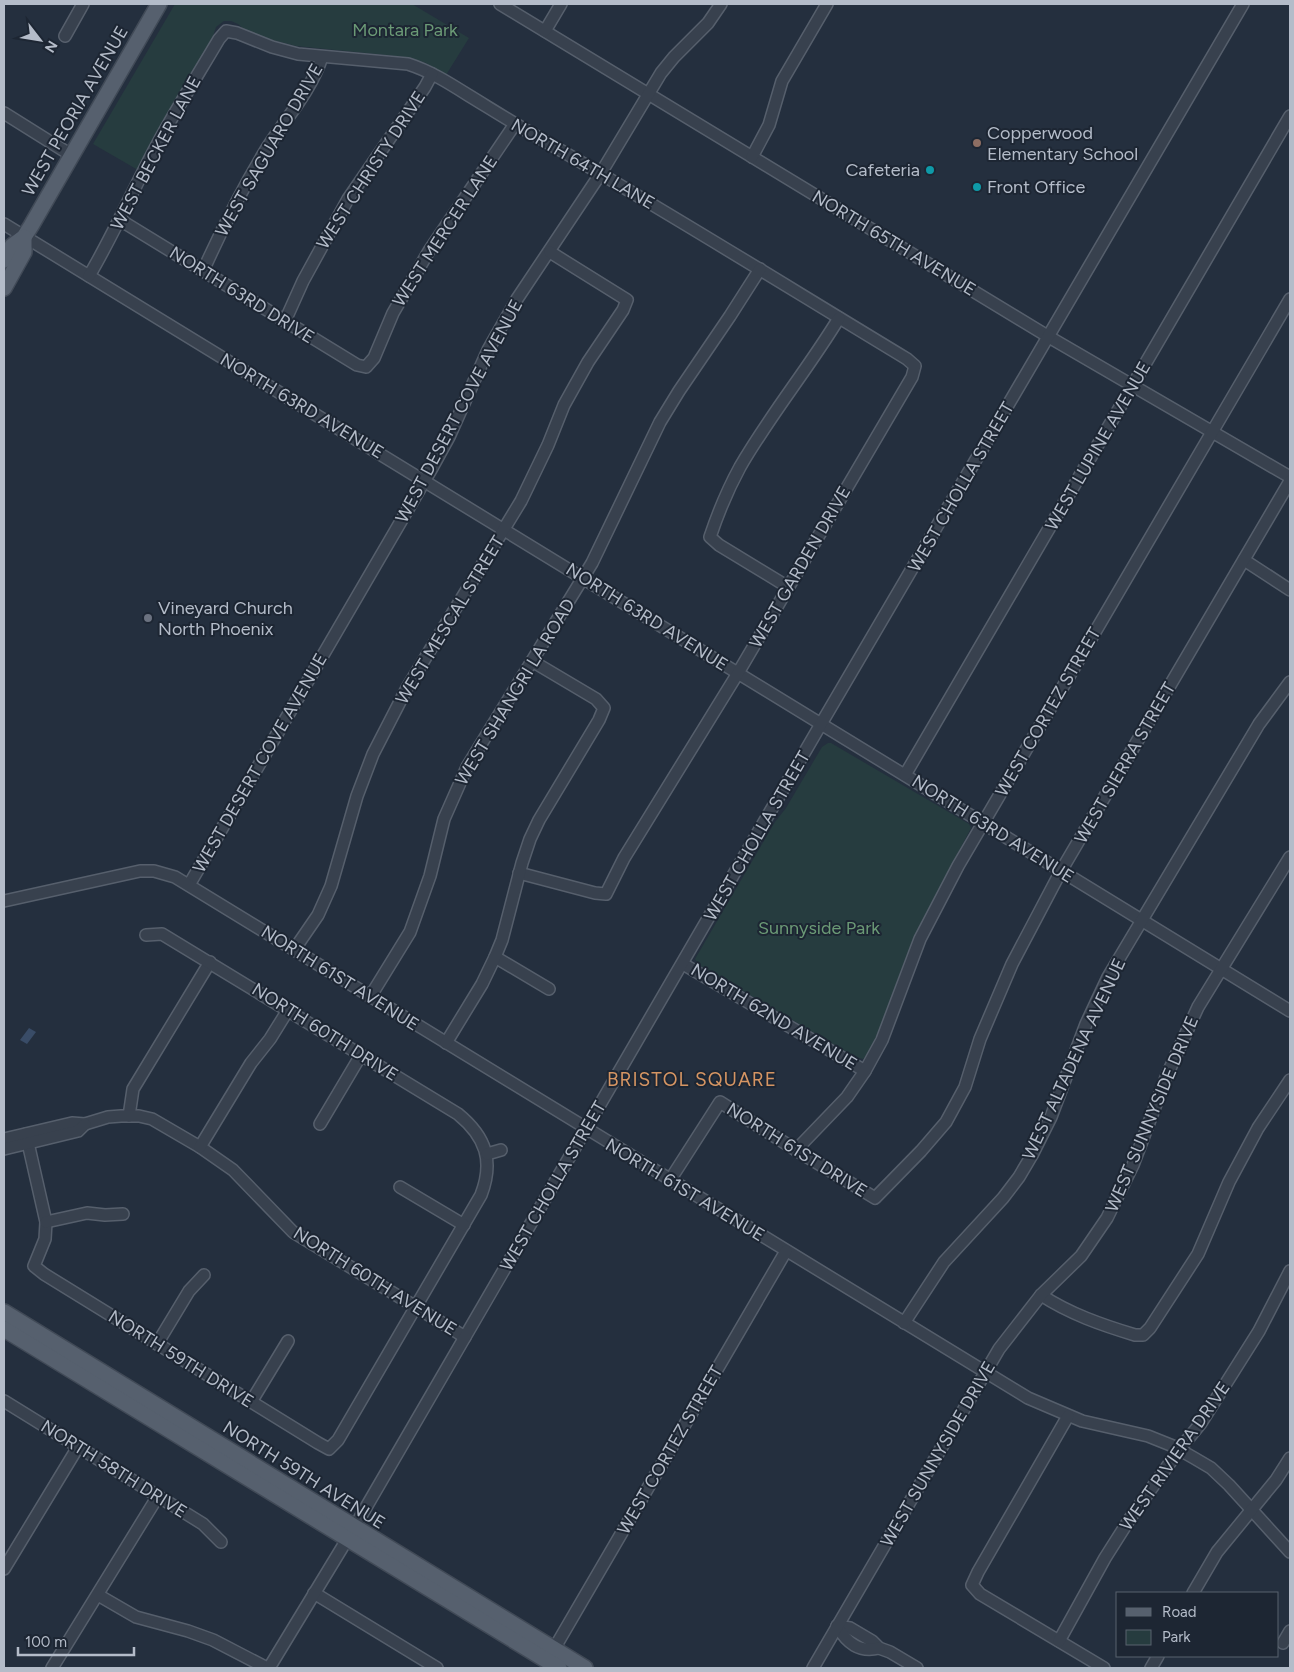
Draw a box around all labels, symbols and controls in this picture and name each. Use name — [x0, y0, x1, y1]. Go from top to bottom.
north arrow — [15, 15, 65, 65]
park label: Montara Park — [352, 19, 458, 41]
street label: WEST PEORIA AVENUE — [17, 22, 133, 200]
street label: WEST SAGUARO DRIVE — [210, 60, 328, 240]
street label: WEST BECKER LANE — [106, 72, 206, 234]
street label: WEST CHRISTY DRIVE — [312, 87, 430, 253]
street label: NORTH 64TH LANE — [507, 114, 659, 214]
place label: Copperwood Elementary School — [987, 122, 1138, 165]
marker: Copperwood Elementary School — [971, 137, 983, 149]
street label: WEST MERCER LANE — [388, 151, 502, 311]
place label: Cafeteria — [845, 159, 920, 181]
marker: Cafeteria — [924, 164, 936, 176]
place label: Front Office — [987, 176, 1086, 198]
marker: Front Office — [971, 181, 983, 193]
street label: NORTH 65TH AVENUE — [808, 185, 980, 301]
street label: NORTH 63RD DRIVE — [165, 241, 319, 349]
street label: WEST DESERT COVE AVENUE — [391, 296, 527, 526]
street label: NORTH 63RD AVENUE — [216, 348, 388, 464]
street label: WEST LUPINE AVENUE — [1041, 358, 1155, 534]
street label: WEST CHOLLA STREET — [903, 398, 1019, 576]
street label: WEST GARDEN DRIVE — [745, 482, 855, 652]
street label: WEST MESCAL STREET — [391, 532, 509, 708]
street label: NORTH 63RD AVENUE — [562, 558, 732, 676]
street label: WEST SHANGRI LA ROAD — [450, 595, 580, 789]
place label: Vineyard Church North Phoenix — [158, 597, 293, 640]
marker: Vineyard Church North Phoenix — [142, 612, 154, 624]
street label: WEST CORTEZ STREET — [991, 623, 1105, 800]
street label: WEST DESERT COVE AVENUE — [188, 649, 332, 877]
street label: WEST SIERRA STREET — [1070, 678, 1180, 848]
street label: WEST CHOLLA STREET — [699, 747, 815, 925]
street label: NORTH 63RD AVENUE — [908, 770, 1078, 888]
park label: Sunnyside Park — [758, 917, 880, 939]
street label: NORTH 61ST AVENUE — [257, 920, 423, 1036]
street label: WEST ALTADENA AVENUE — [1018, 955, 1130, 1163]
street label: NORTH 62ND AVENUE — [687, 959, 861, 1075]
street label: NORTH 60TH DRIVE — [248, 978, 402, 1086]
street label: WEST SUNNYSIDE DRIVE — [1101, 1013, 1203, 1215]
district label: BRISTOL SQUARE — [607, 1068, 777, 1091]
street label: WEST CHOLLA STREET — [495, 1097, 611, 1275]
street label: NORTH 61ST DRIVE — [723, 1098, 871, 1202]
street label: NORTH 61ST AVENUE — [601, 1134, 769, 1246]
street label: NORTH 60TH AVENUE — [289, 1222, 461, 1340]
street label: NORTH 59TH DRIVE — [104, 1305, 258, 1413]
street label: WEST SUNNYSIDE DRIVE — [876, 1357, 1000, 1551]
street label: WEST CORTEZ STREET — [613, 1361, 727, 1538]
street label: WEST RIVIERA DRIVE — [1115, 1377, 1235, 1535]
street label: NORTH 58TH DRIVE — [37, 1415, 191, 1523]
street label: NORTH 59TH AVENUE — [219, 1416, 389, 1534]
legend — [1116, 1592, 1279, 1657]
text: Road — [1162, 1603, 1197, 1621]
scale bar — [18, 1624, 134, 1656]
text: Park — [1162, 1628, 1191, 1646]
text: 100 m — [25, 1633, 67, 1651]

